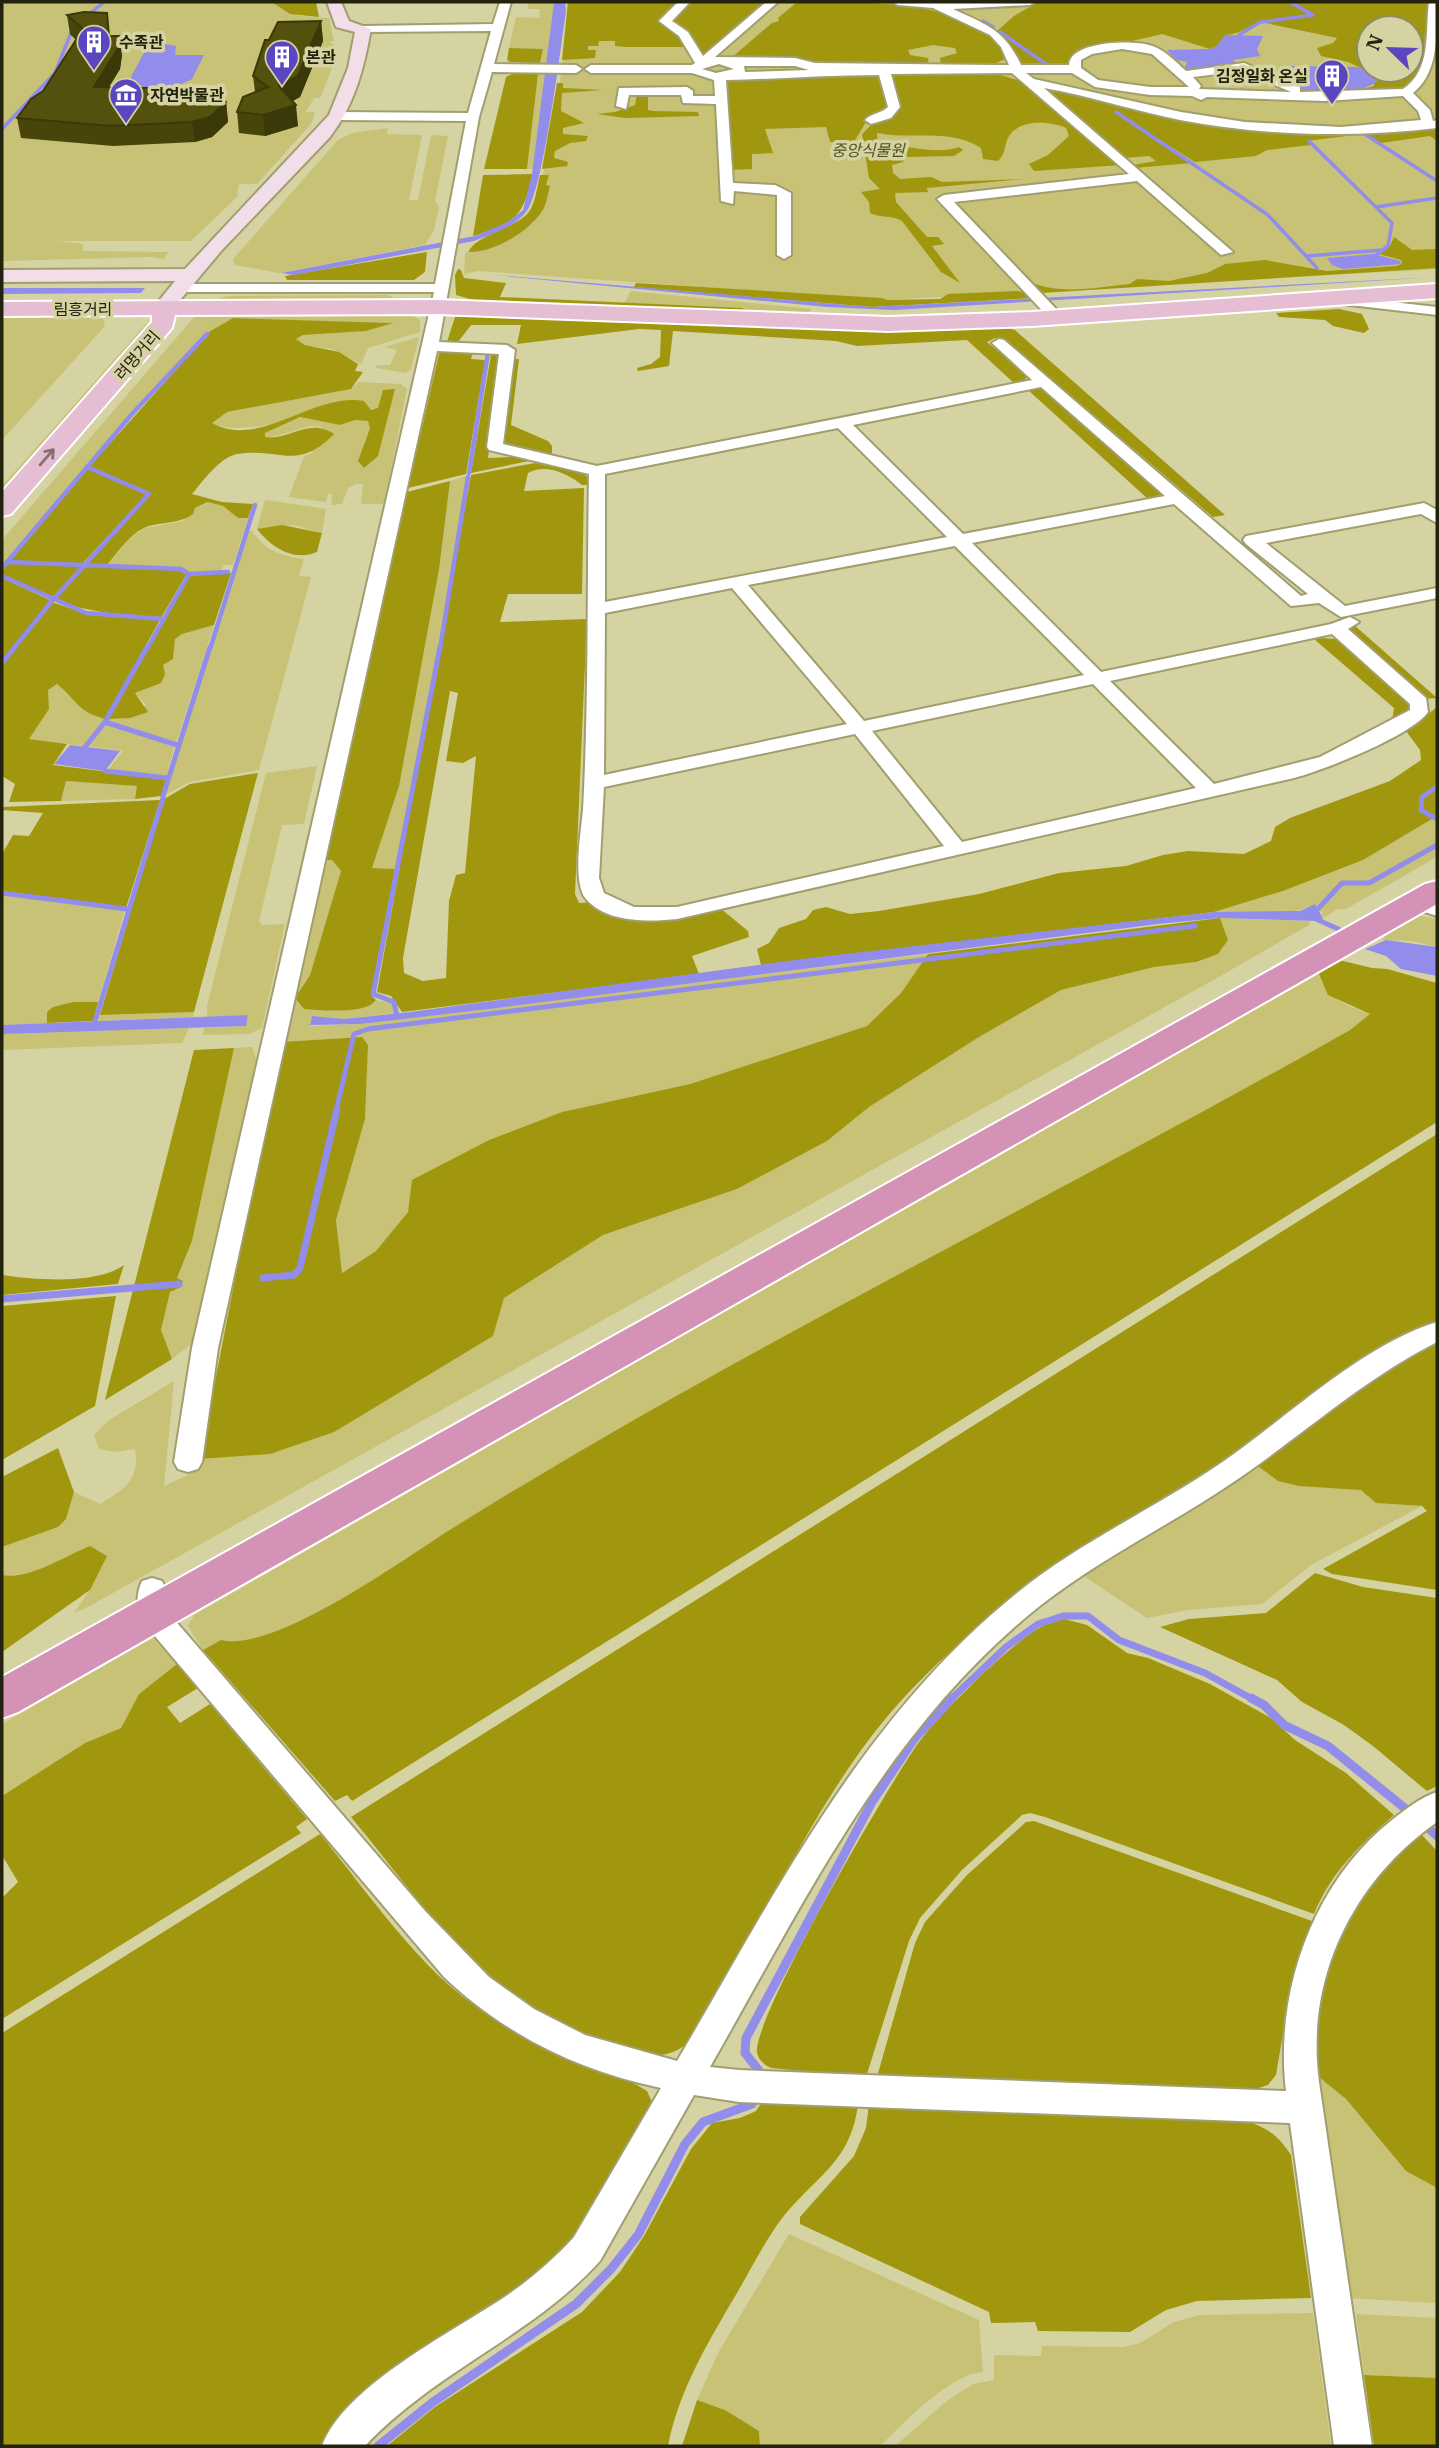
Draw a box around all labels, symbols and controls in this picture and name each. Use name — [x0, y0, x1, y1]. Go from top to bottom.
north arrow — [1355, 14, 1425, 84]
building icon: 수족관 — [75, 23, 113, 72]
text: N — [1360, 31, 1388, 54]
place label: 수족관 — [119, 32, 163, 52]
building icon: 본관 — [263, 38, 301, 87]
place label: 본관 — [306, 47, 336, 67]
building icon: 김정일화 온실 — [1313, 57, 1351, 106]
place label: 김정일화 온실 — [1216, 66, 1308, 86]
museum icon: 자연박물관 — [107, 76, 145, 125]
place label: 자연박물관 — [150, 85, 224, 105]
park label: 중앙식물원 — [831, 140, 906, 160]
street label: 림흥거리 — [54, 299, 112, 319]
street label: 려명거리 — [110, 326, 164, 384]
one-way arrow — [39, 448, 55, 466]

